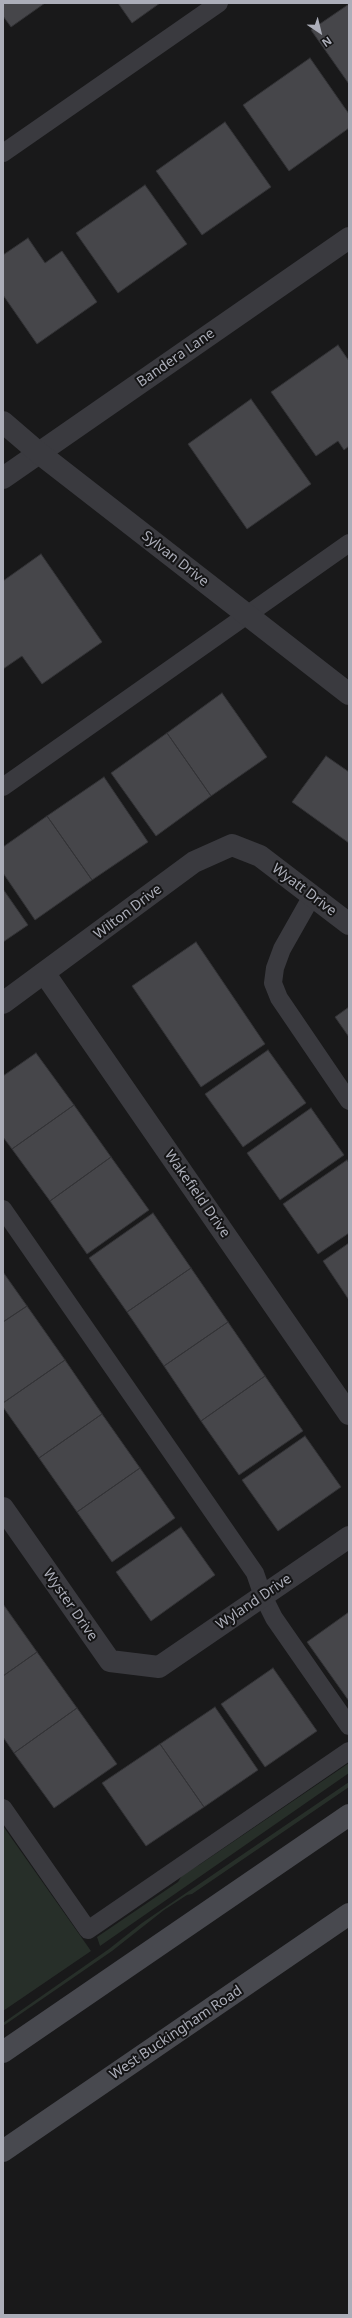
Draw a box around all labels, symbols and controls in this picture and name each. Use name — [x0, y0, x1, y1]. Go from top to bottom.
north arrow — [300, 12, 340, 52]
text: N — [319, 34, 335, 51]
street label: Bandera Lane — [134, 325, 218, 391]
street label: Sylvan Drive — [138, 528, 212, 590]
street label: Wyatt Drive — [268, 860, 340, 920]
street label: Wilton Drive — [91, 881, 165, 943]
street label: Wakefield Drive — [161, 1147, 233, 1241]
street label: Wyster Drive — [39, 1566, 101, 1644]
street label: Wyland Drive — [213, 1571, 295, 1633]
street label: West Buckingham Road — [107, 1982, 245, 2084]

